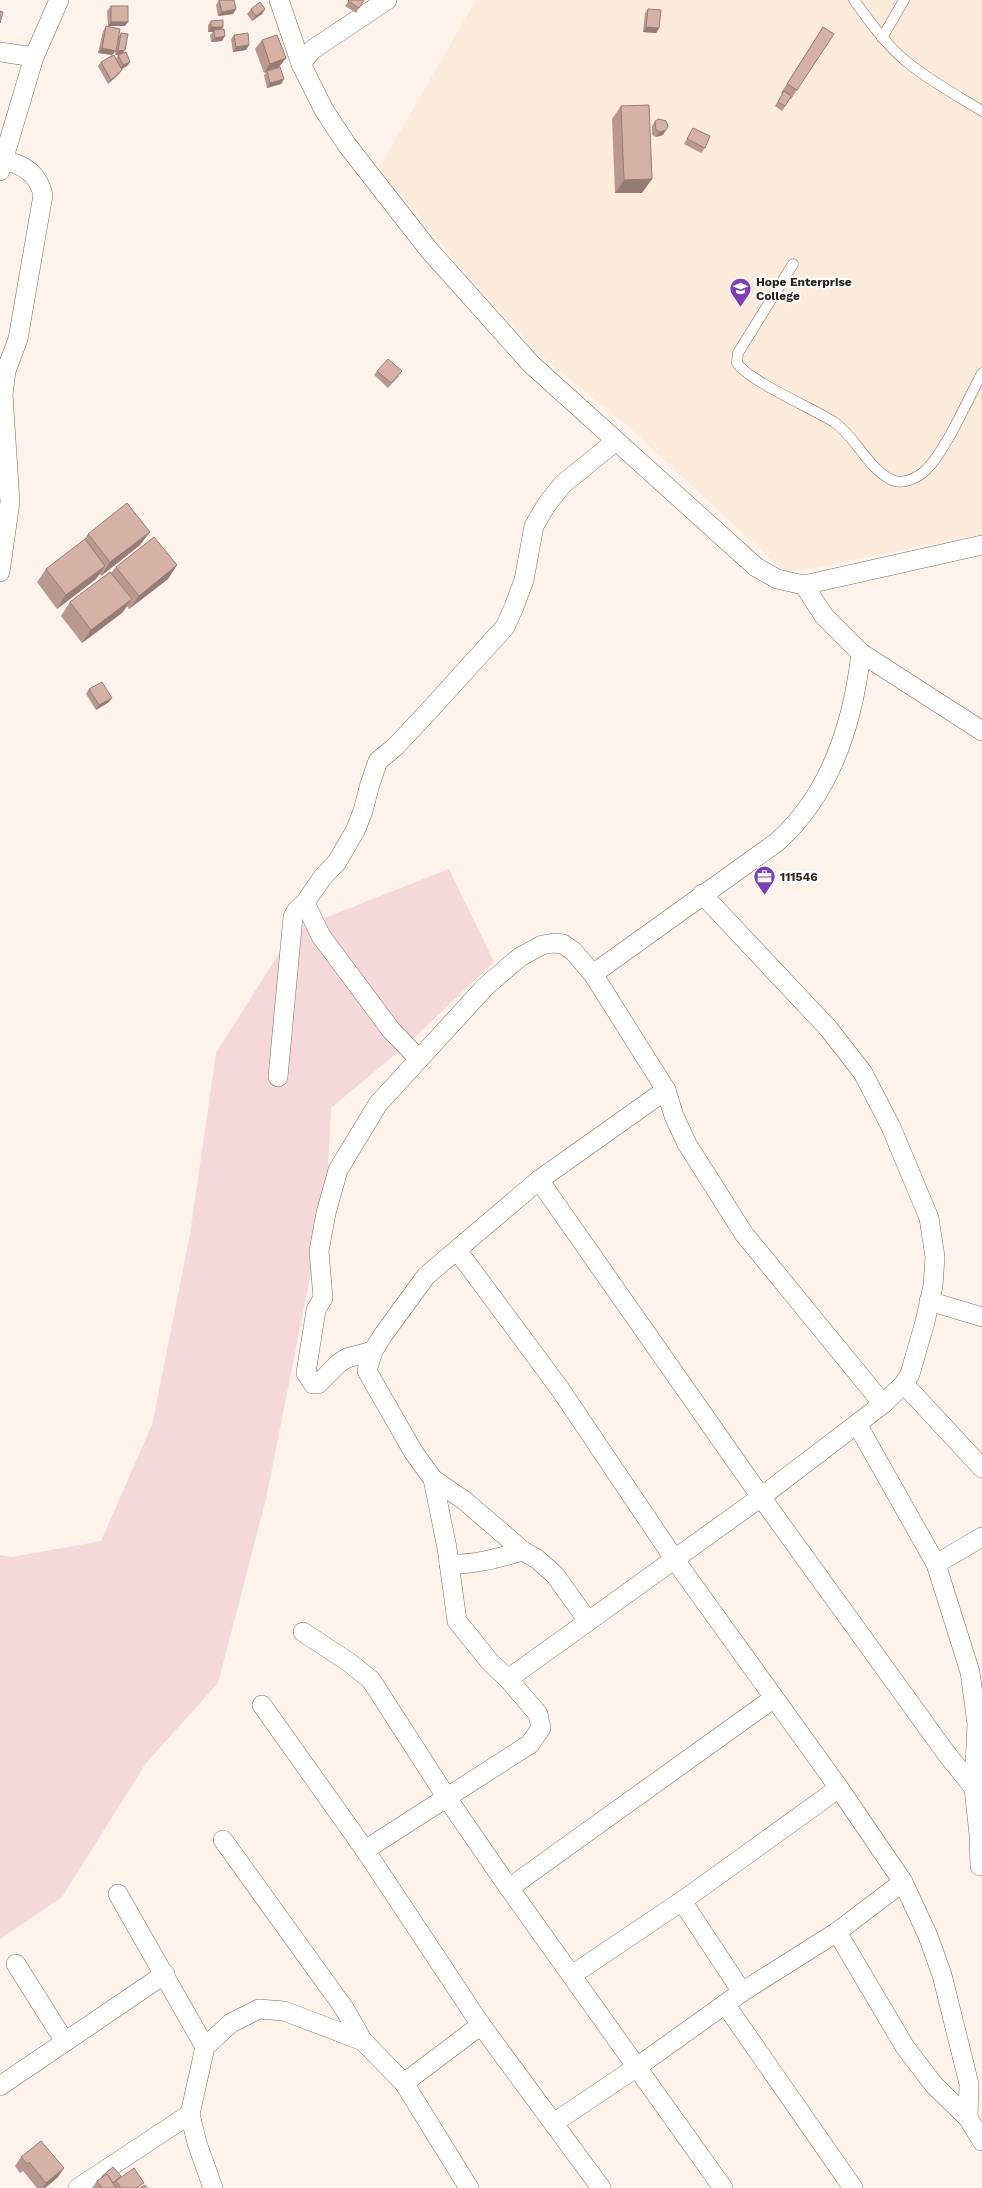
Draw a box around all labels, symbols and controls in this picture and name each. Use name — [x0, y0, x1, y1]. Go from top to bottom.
place label: Hope Enterprise College — [756, 275, 852, 303]
school or university icon: Hope Enterprise College — [728, 277, 752, 308]
office icon: 111546 — [752, 865, 776, 896]
place label: 111546 — [780, 870, 818, 884]

